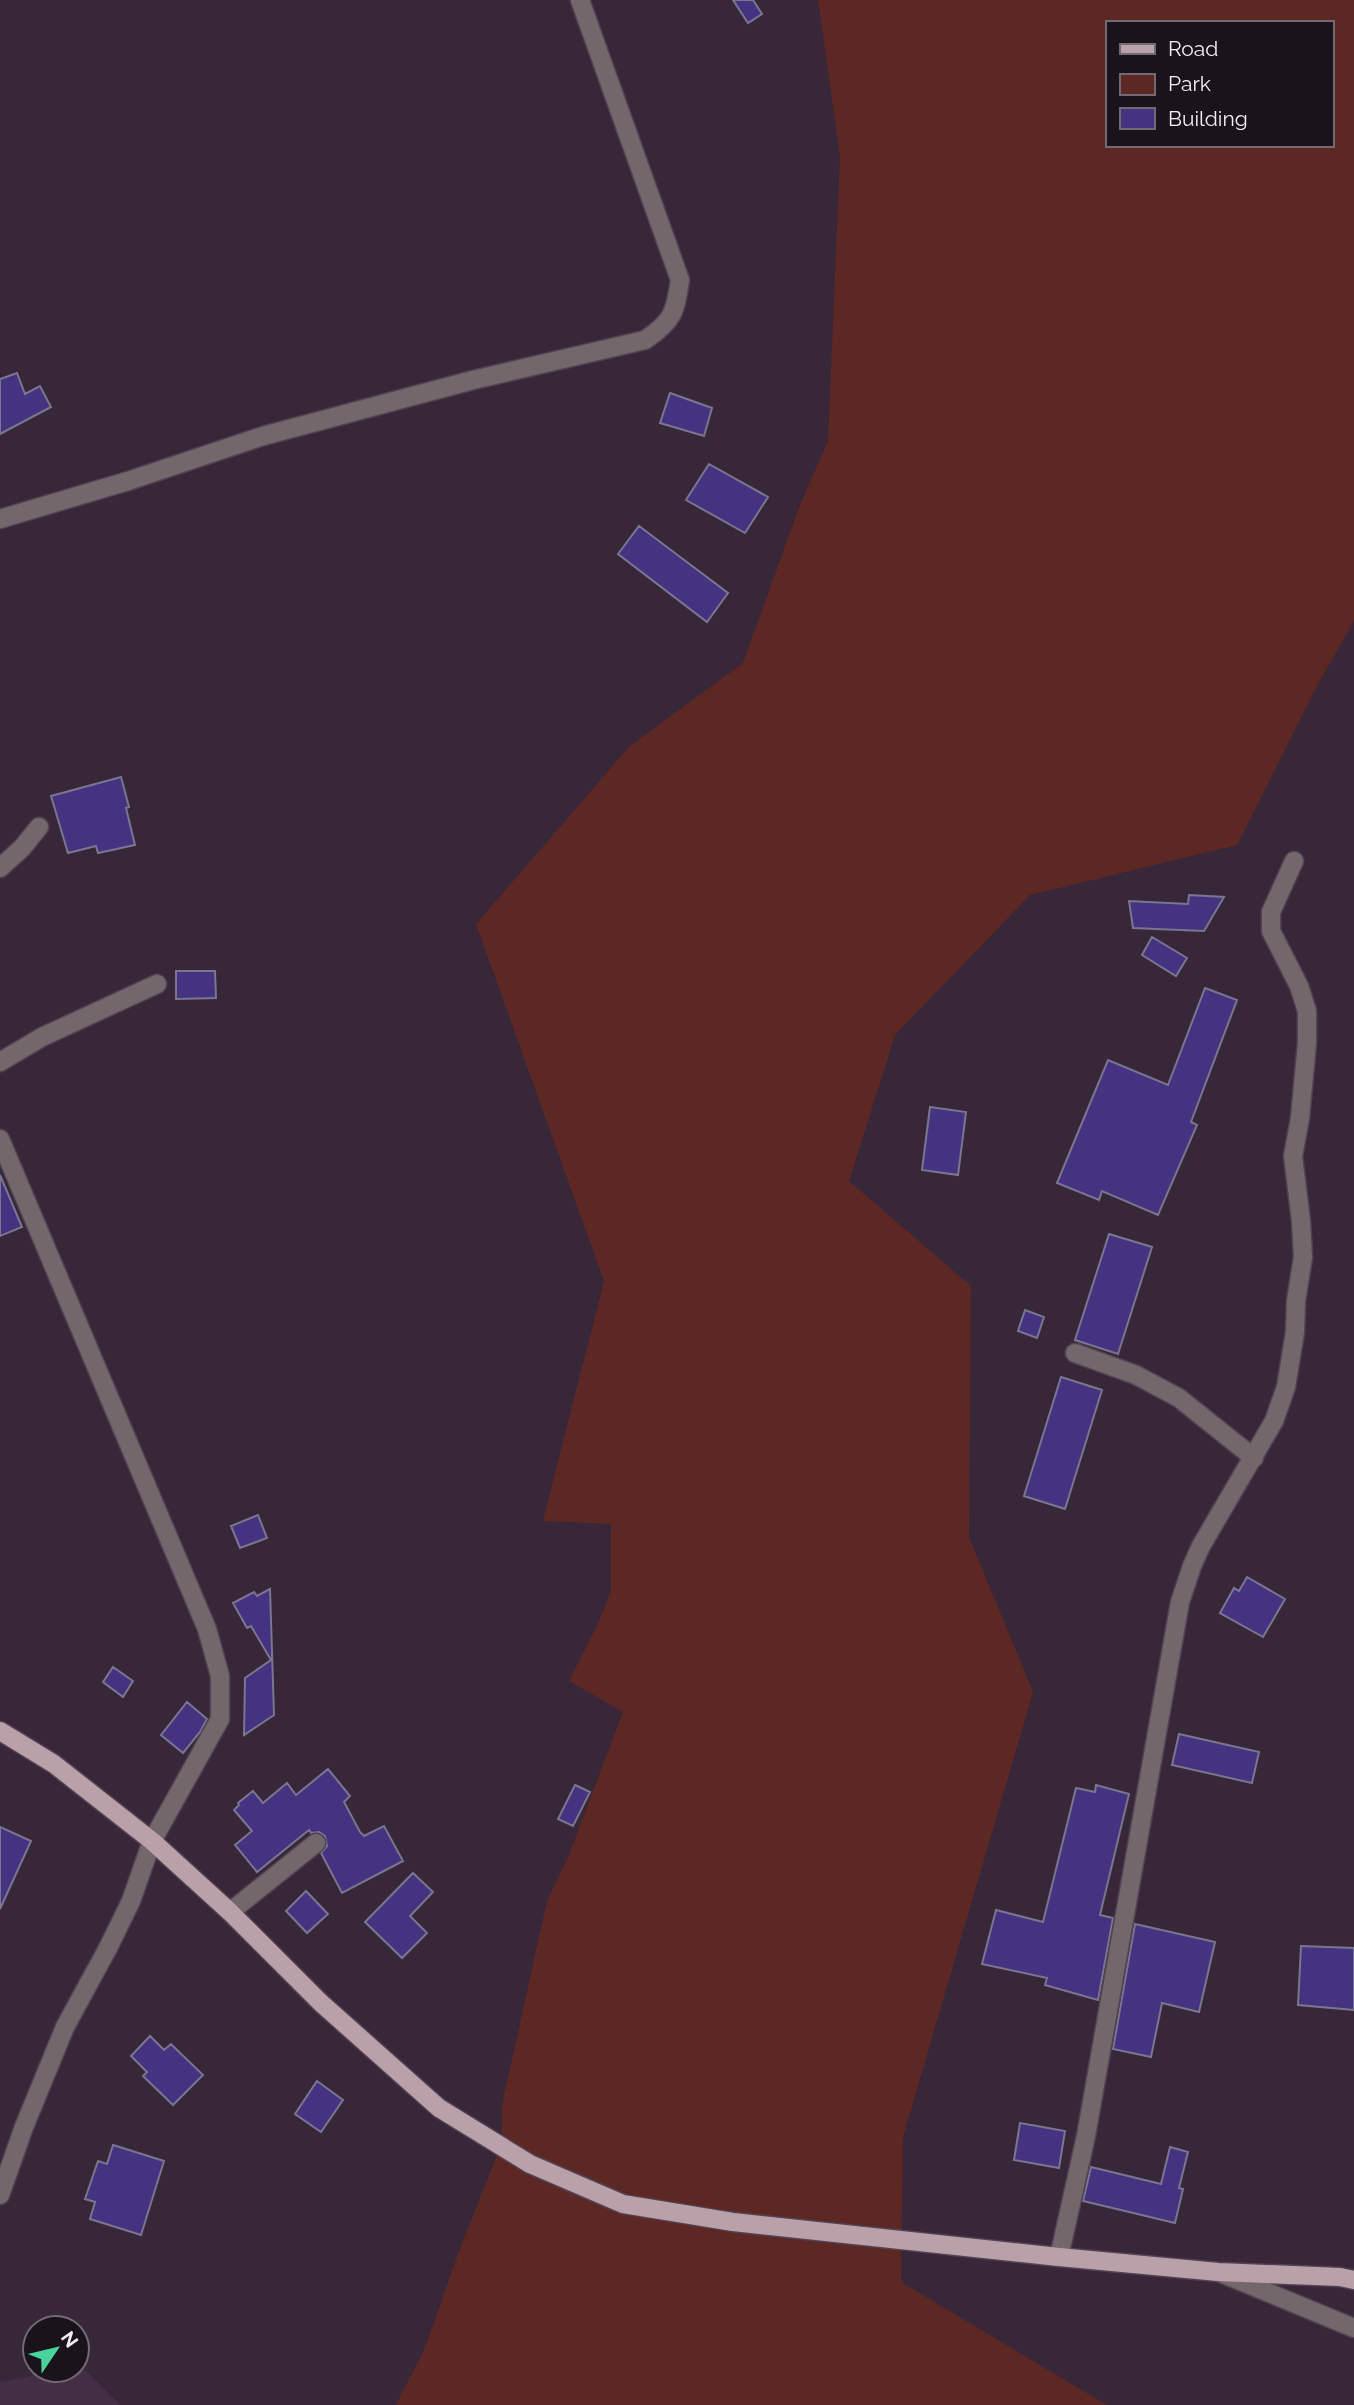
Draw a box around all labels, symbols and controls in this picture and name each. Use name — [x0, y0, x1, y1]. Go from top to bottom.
legend — [1106, 21, 1333, 147]
text: Road — [1168, 36, 1218, 61]
text: Park — [1168, 71, 1211, 96]
text: Building — [1168, 106, 1248, 131]
north arrow — [21, 2314, 91, 2384]
text: N — [57, 2327, 83, 2351]

